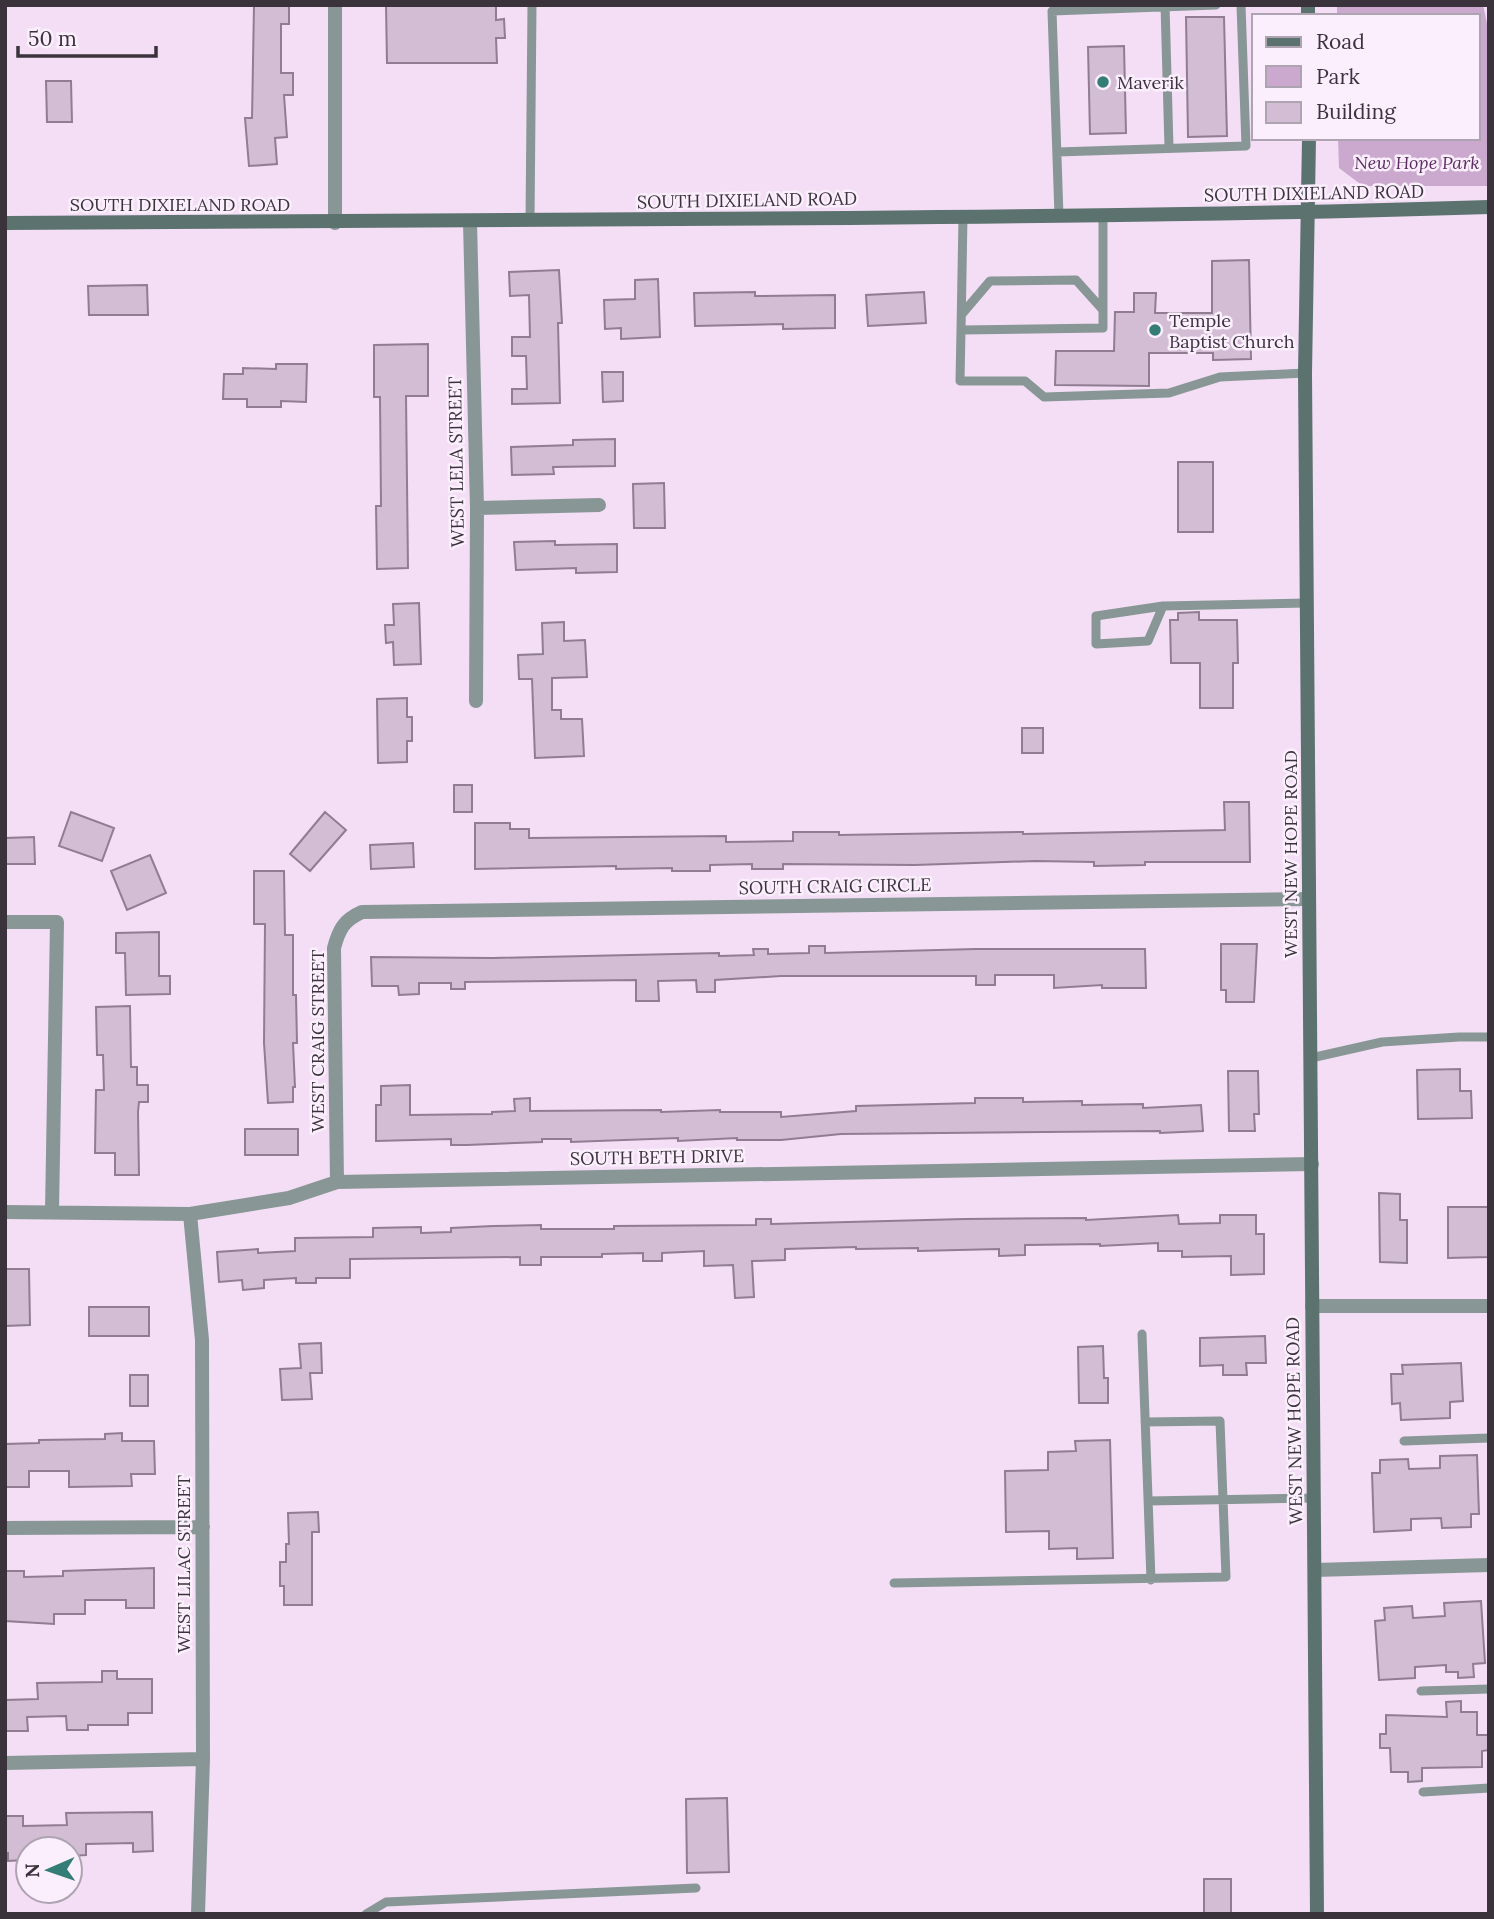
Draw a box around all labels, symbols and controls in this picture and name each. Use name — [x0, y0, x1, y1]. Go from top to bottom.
scale bar — [18, 14, 156, 58]
legend — [1252, 14, 1480, 140]
text: 50 m — [28, 25, 77, 52]
text: Road — [1316, 28, 1365, 55]
text: Park — [1316, 63, 1360, 90]
place label: Maverik — [1117, 71, 1184, 94]
marker: Maverik — [1095, 74, 1111, 90]
text: Building — [1316, 98, 1396, 125]
park label: New Hope Park — [1354, 151, 1480, 174]
street label: SOUTH DIXIELAND ROAD — [1204, 180, 1424, 206]
street label: SOUTH DIXIELAND ROAD — [637, 187, 857, 213]
street label: SOUTH DIXIELAND ROAD — [70, 193, 290, 216]
place label: Temple Baptist Church — [1169, 309, 1295, 353]
marker: Temple Baptist Church — [1147, 322, 1163, 338]
street label: WEST LELA STREET — [443, 376, 469, 548]
street label: WEST NEW HOPE ROAD — [1279, 750, 1302, 958]
street label: SOUTH CRAIG CIRCLE — [738, 873, 932, 899]
street label: WEST CRAIG STREET — [306, 949, 329, 1132]
street label: SOUTH BETH DRIVE — [570, 1144, 744, 1170]
street label: WEST NEW HOPE ROAD — [1281, 1317, 1307, 1525]
street label: WEST LILAC STREET — [172, 1474, 195, 1653]
north arrow — [14, 1835, 84, 1905]
text: N — [20, 1863, 44, 1878]

